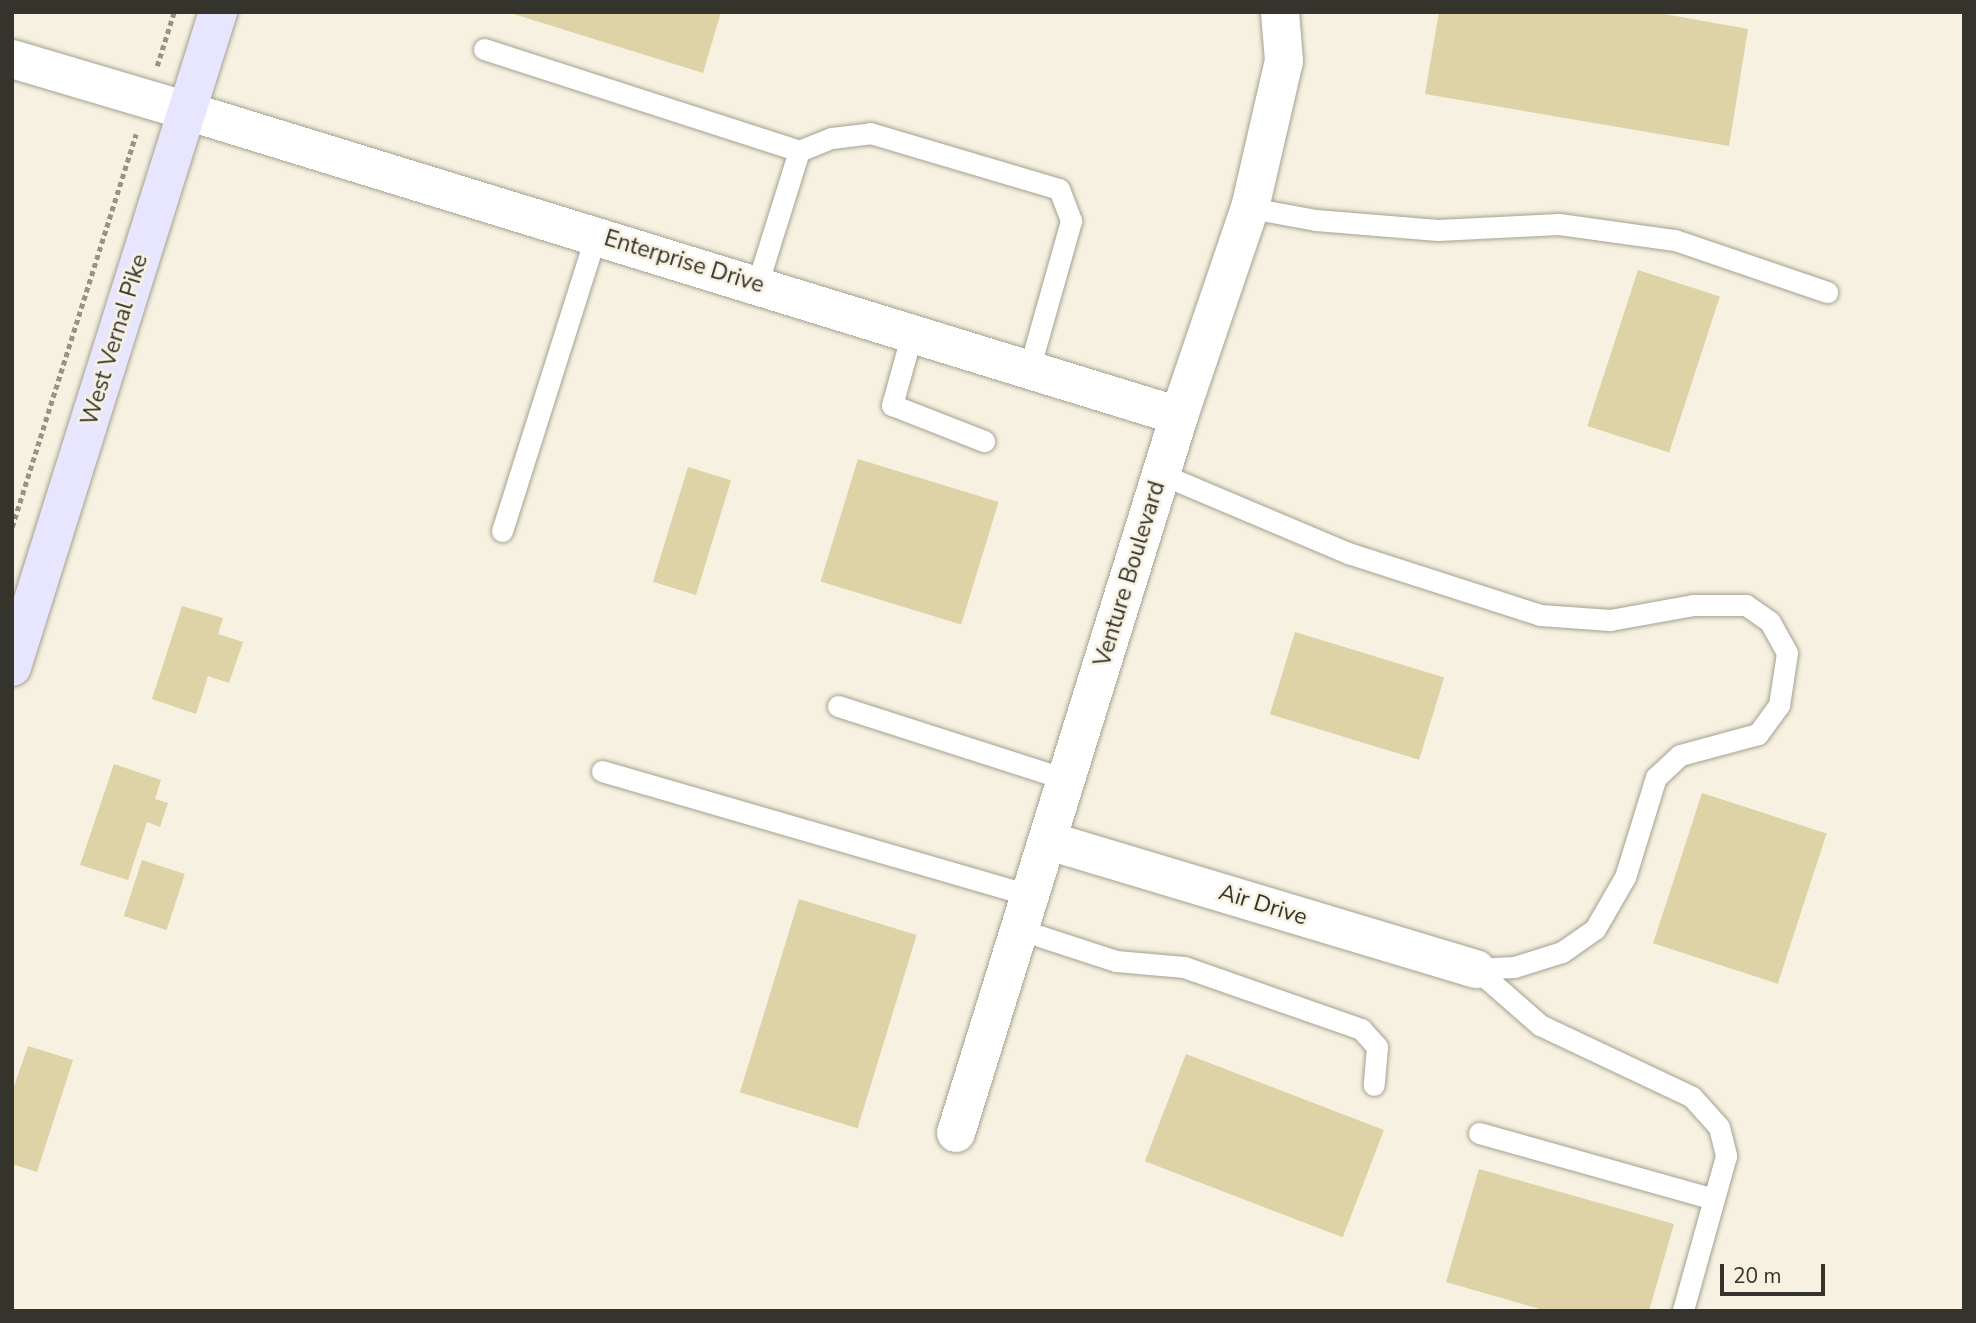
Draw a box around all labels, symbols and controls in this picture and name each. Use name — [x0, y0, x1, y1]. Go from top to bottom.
street label: Enterprise Drive — [601, 225, 767, 299]
street label: West Vernal Pike — [76, 251, 154, 429]
street label: Venture Boulevard — [1089, 478, 1171, 670]
street label: Air Drive — [1216, 879, 1310, 931]
scale bar — [1724, 1250, 1829, 1294]
text: 20 m — [1733, 1262, 1782, 1290]

